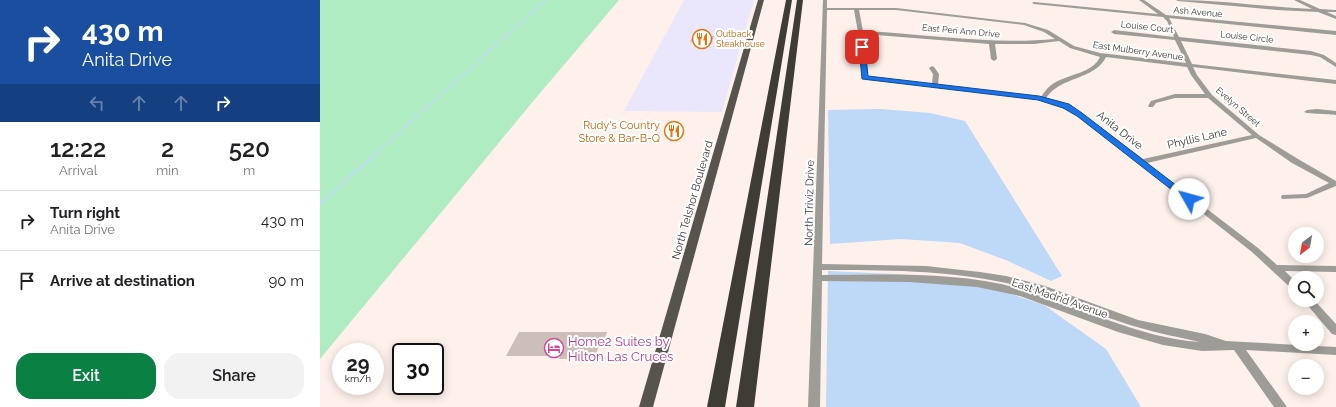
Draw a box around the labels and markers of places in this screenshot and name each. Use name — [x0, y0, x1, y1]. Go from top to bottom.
restaurant icon: Outback Steakhouse — [691, 28, 713, 50]
place label: Outback Steakhouse — [716, 29, 766, 49]
pin — [845, 30, 879, 64]
place label: Rudy's Country Store & Bar-B-Q — [579, 119, 660, 145]
restaurant icon: Rudy's Country Store & Bar-B-Q — [663, 120, 685, 142]
place label: Home2 Suites by Hilton Las Cruces — [568, 334, 673, 364]
hotel icon: Home2 Suites by Hilton Las Cruces — [543, 337, 565, 359]

